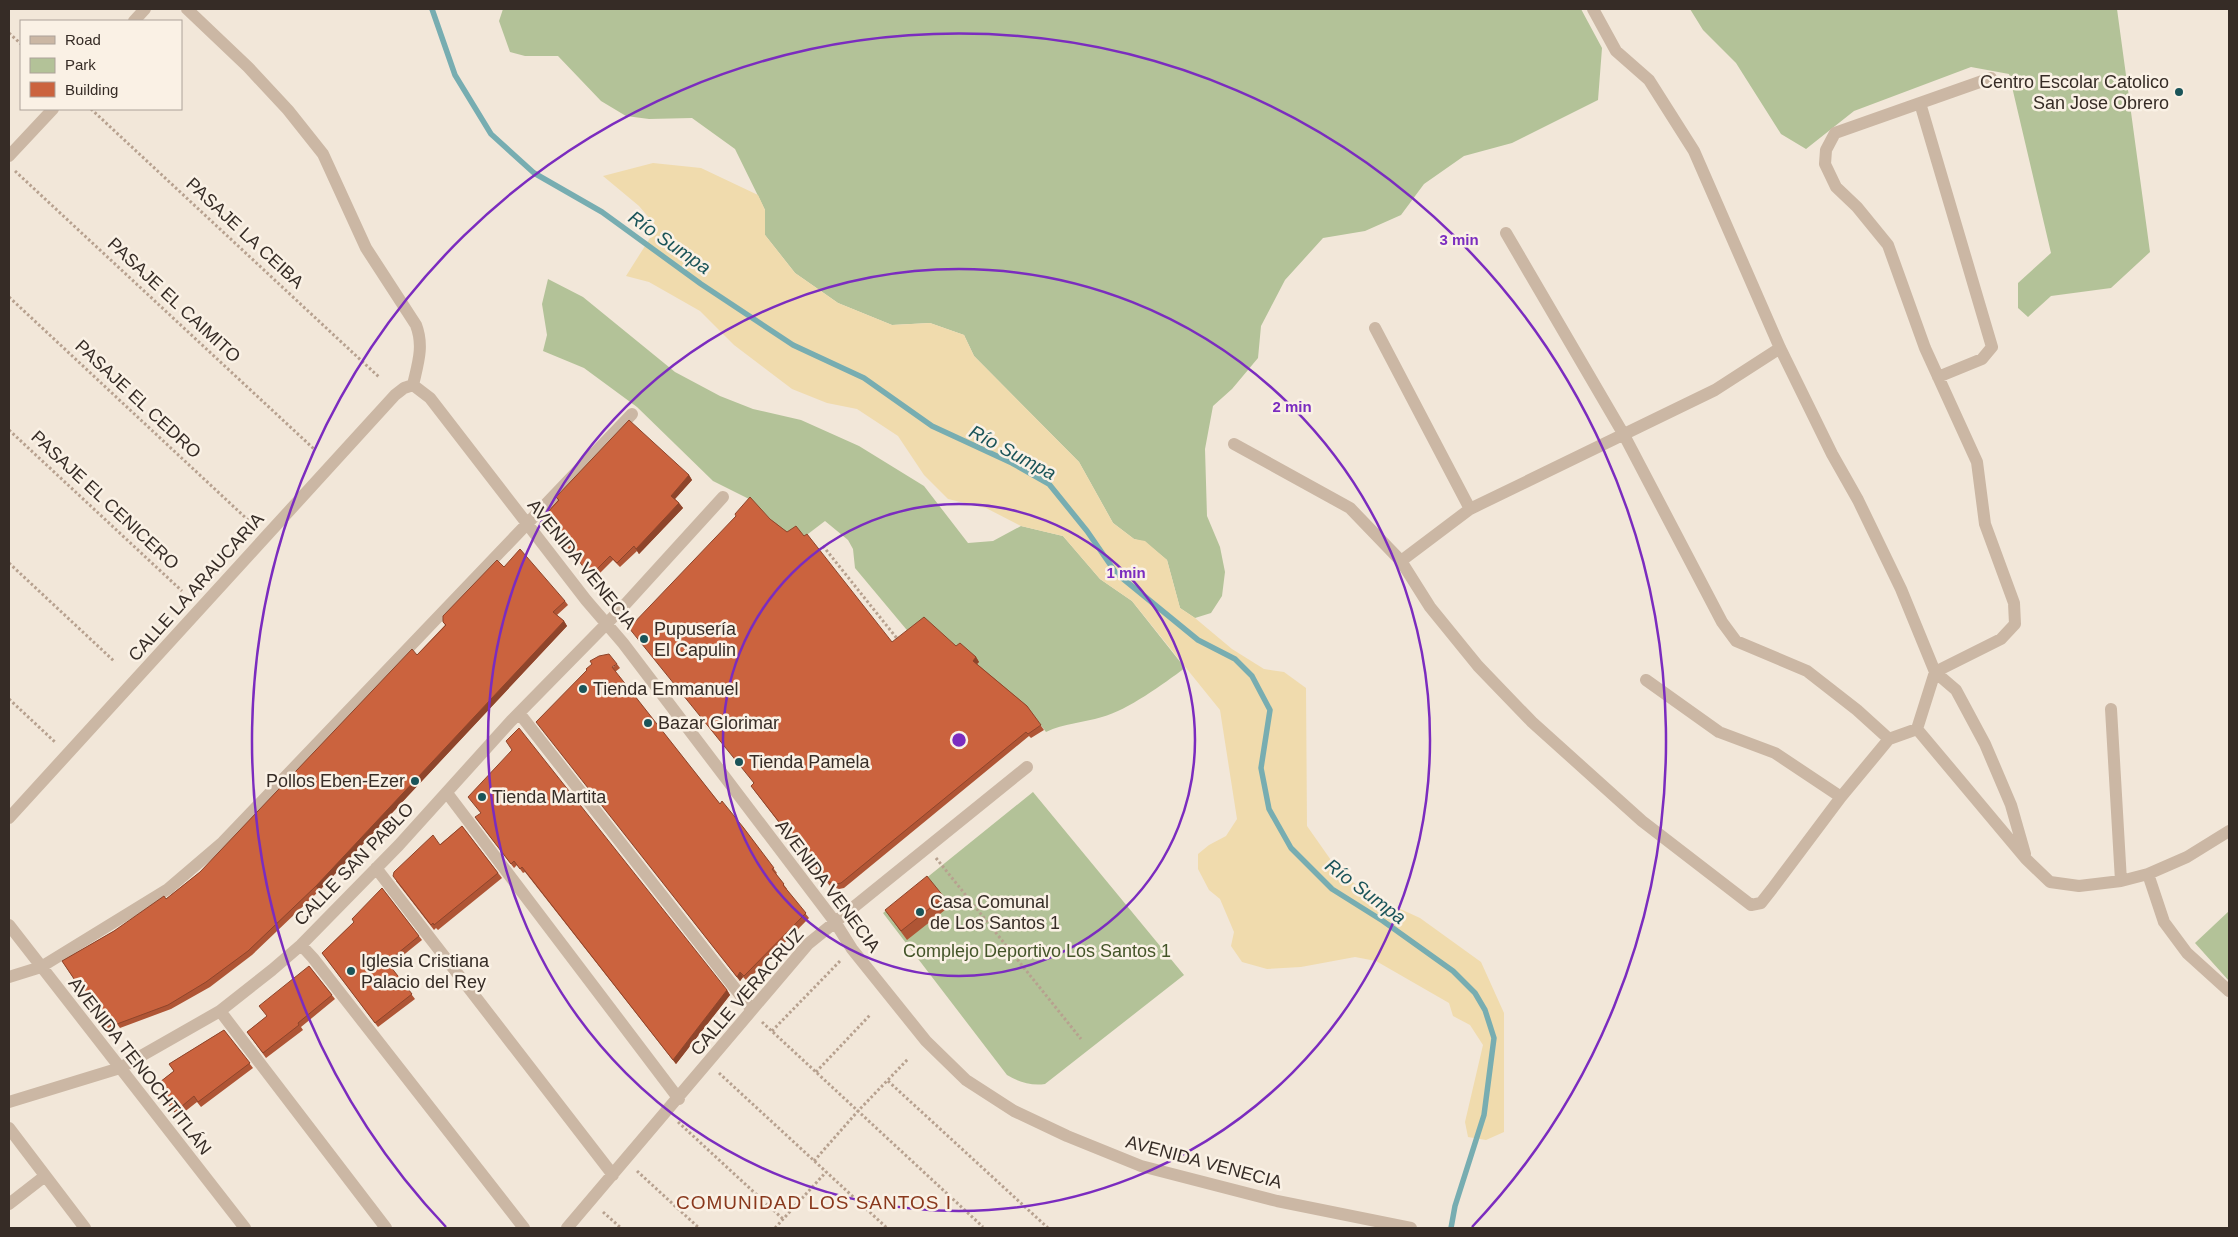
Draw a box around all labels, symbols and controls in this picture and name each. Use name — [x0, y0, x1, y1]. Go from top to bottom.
legend — [20, 20, 182, 110]
text: Road — [65, 31, 101, 48]
text: Park — [65, 56, 96, 73]
place label: Centro Escolar Catolico San Jose Obrero — [1980, 72, 2169, 113]
text: Building — [65, 81, 118, 98]
marker: Centro Escolar Catolico San Jose Obrero — [2173, 86, 2185, 98]
street label: PASAJE LA CEIBA — [182, 174, 308, 292]
water label: Río Sumpa — [625, 207, 715, 278]
text: 3 min — [1439, 231, 1479, 248]
street label: PASAJE EL CAIMITO — [104, 233, 244, 367]
street label: PASAJE EL CEDRO — [71, 336, 205, 462]
text: 2 min — [1272, 398, 1312, 415]
water label: Río Sumpa — [966, 421, 1060, 484]
street label: PASAJE EL CENICERO — [27, 427, 183, 573]
street label: AVENIDA VENECIA — [524, 495, 640, 633]
street label: CALLE LA ARAUCARIA — [124, 509, 268, 665]
text: 1 min — [1106, 564, 1146, 581]
place label: Pupusería El Capulin — [654, 619, 737, 660]
marker: Pupusería El Capulin — [638, 633, 650, 645]
place label: Tienda Emmanuel — [593, 679, 738, 699]
marker: Tienda Emmanuel — [577, 683, 589, 695]
place label: Bazar Glorimar — [658, 713, 779, 733]
marker: Bazar Glorimar — [642, 717, 654, 729]
centre of rings — [950, 731, 968, 749]
place label: Tienda Pamela — [749, 752, 870, 772]
marker: Tienda Pamela — [733, 756, 745, 768]
place label: Pollos Eben-Ezer — [266, 771, 405, 791]
marker: Pollos Eben-Ezer — [409, 775, 421, 787]
place label: Tienda Martita — [492, 787, 607, 807]
marker: Tienda Martita — [476, 791, 488, 803]
street label: CALLE SAN PABLO — [290, 799, 418, 929]
street label: AVENIDA VENECIA — [772, 816, 884, 956]
water label: Río Sumpa — [1321, 854, 1410, 928]
place label: Casa Comunal de Los Santos 1 — [930, 892, 1060, 933]
marker: Casa Comunal de Los Santos 1 — [914, 906, 926, 918]
street label: CALLE VERACRUZ — [687, 925, 807, 1059]
park label: Complejo Deportivo Los Santos 1 — [903, 941, 1171, 961]
place label: Iglesia Cristiana Palacio del Rey — [361, 951, 490, 992]
marker: Iglesia Cristiana Palacio del Rey — [345, 965, 357, 977]
street label: AVENIDA TENOCHTITLÁN — [65, 973, 215, 1159]
street label: AVENIDA VENECIA — [1124, 1132, 1284, 1192]
district label: COMUNIDAD LOS SANTOS I — [676, 1192, 952, 1213]

